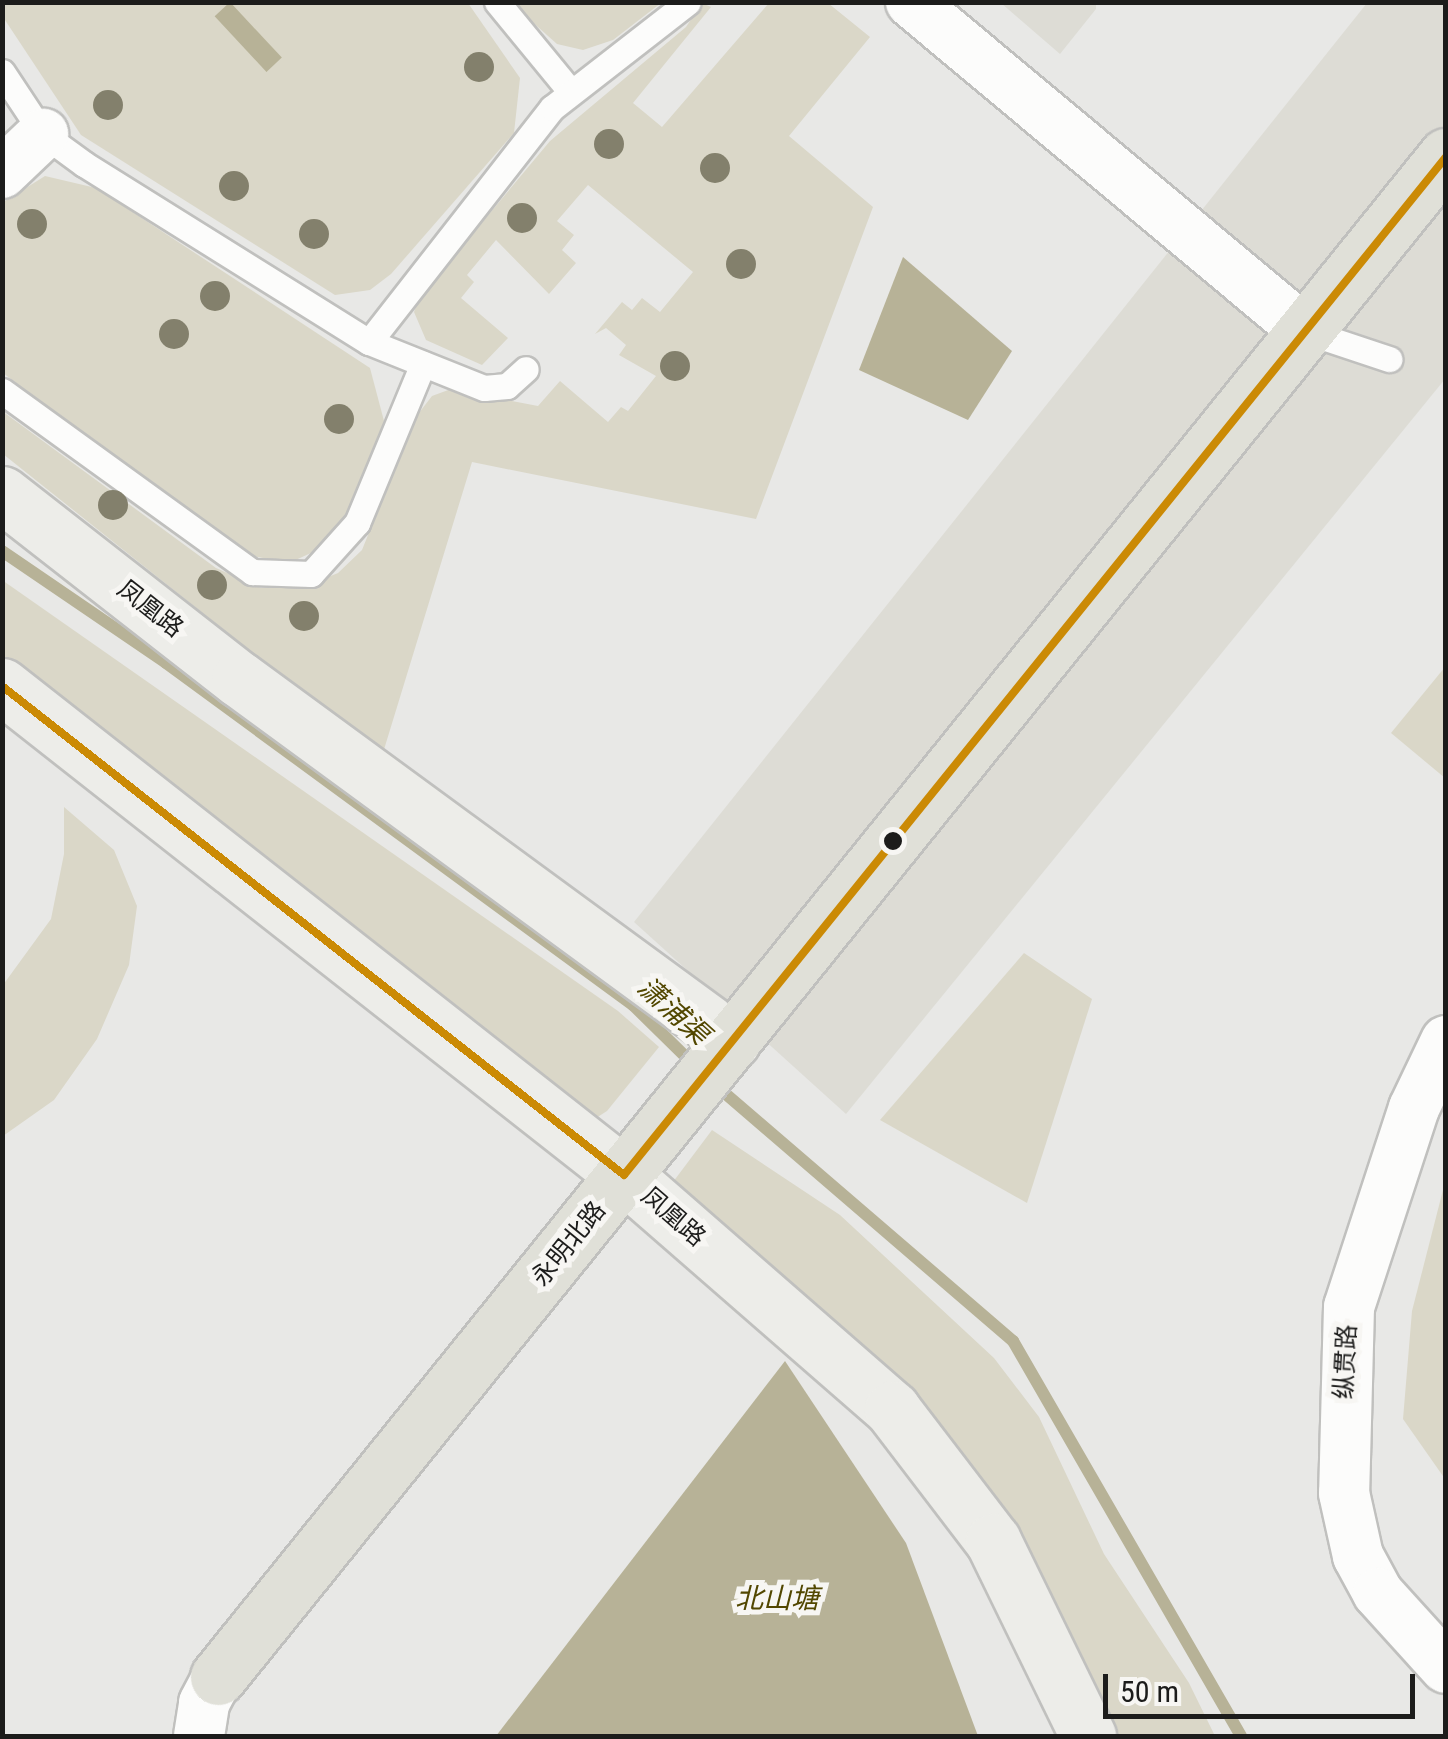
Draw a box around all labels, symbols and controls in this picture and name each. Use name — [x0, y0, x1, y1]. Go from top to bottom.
street label: 凤凰路 — [111, 574, 189, 644]
unlabelled marker — [883, 831, 903, 851]
water label: 潇浦渠 — [631, 970, 715, 1052]
street label: 凤凰路 — [635, 1181, 711, 1253]
street label: 永明北路 — [526, 1196, 612, 1292]
street label: 纵贯路 — [1329, 1324, 1363, 1400]
water label: 北山塘 — [735, 1582, 819, 1616]
scale bar — [1108, 1654, 1420, 1716]
text: 50 m — [1120, 1674, 1179, 1709]

